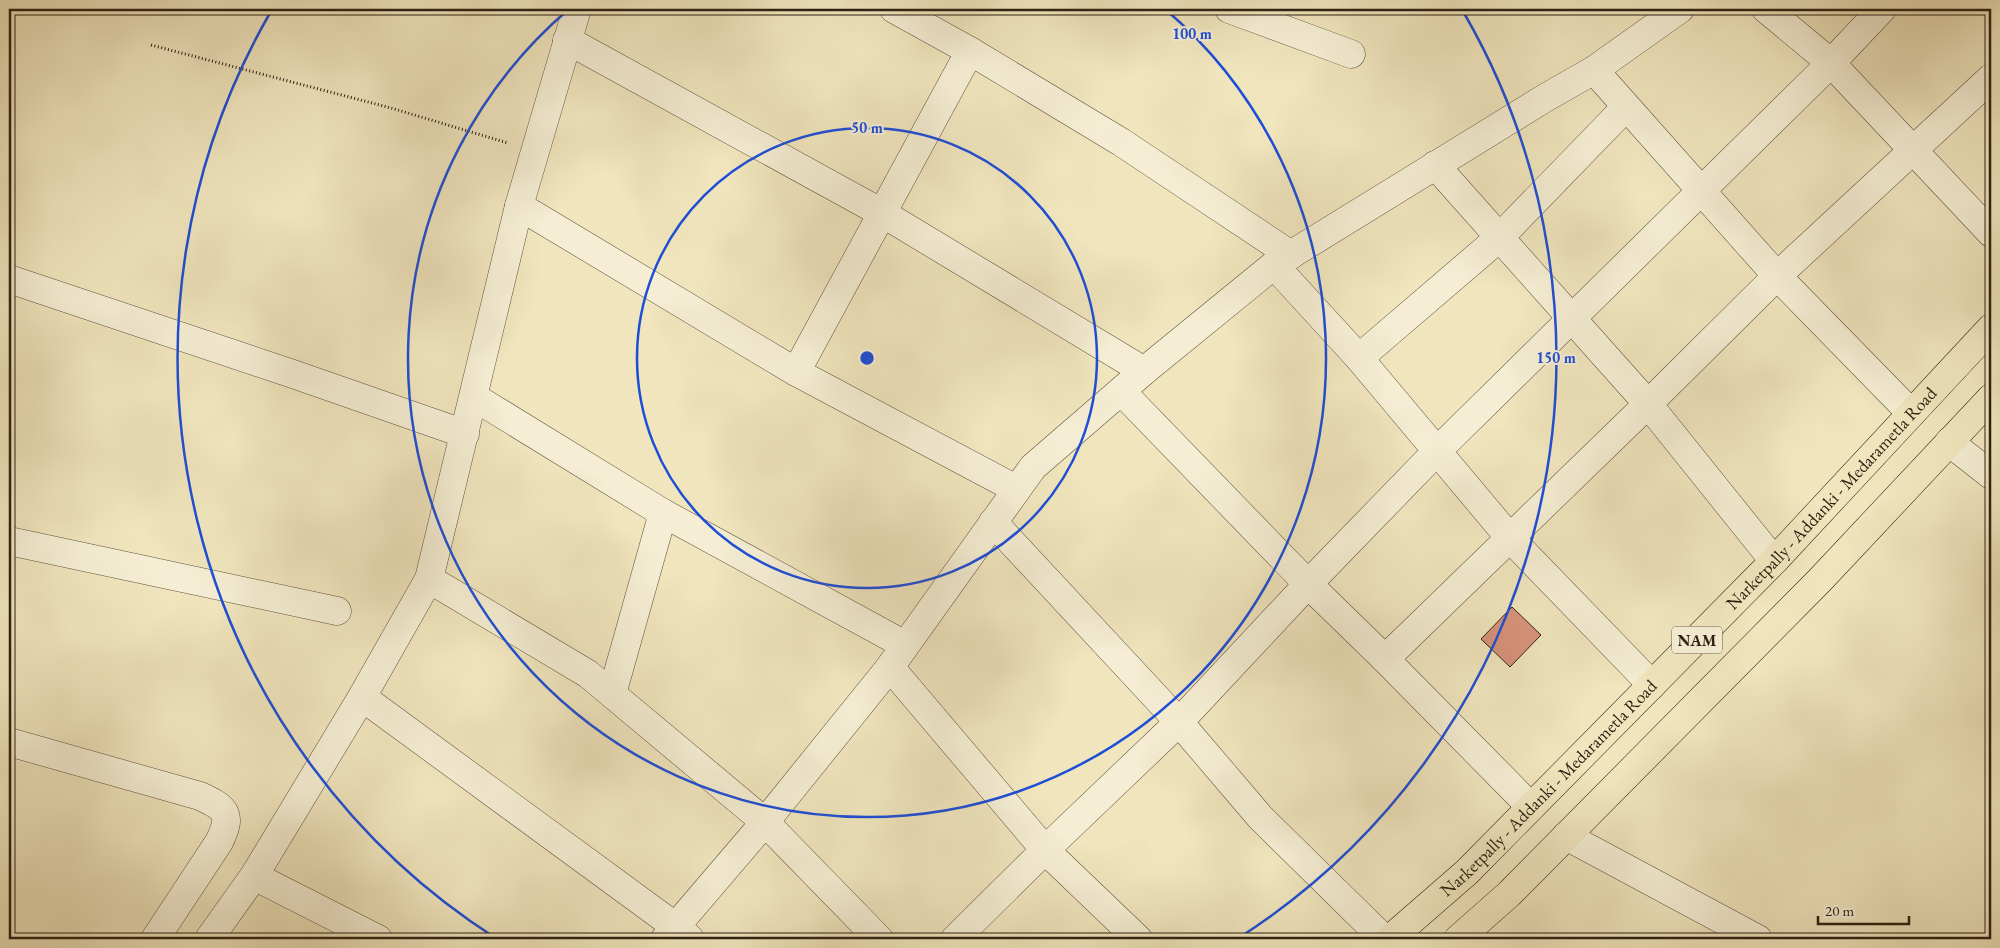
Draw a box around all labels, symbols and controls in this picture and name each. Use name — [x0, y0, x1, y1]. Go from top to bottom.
text: 100 m — [1172, 24, 1212, 43]
text: 50 m — [851, 118, 883, 137]
text: 150 m — [1536, 348, 1576, 367]
centre of rings — [858, 349, 876, 367]
street label: Narketpally - Addanki - Medarametla Road — [1721, 381, 1942, 614]
road number: NAM — [1672, 626, 1722, 654]
street label: Narketpally - Addanki - Medarametla Road — [1435, 674, 1662, 901]
scale bar — [1818, 893, 1909, 925]
text: 20 m — [1825, 901, 1854, 920]

